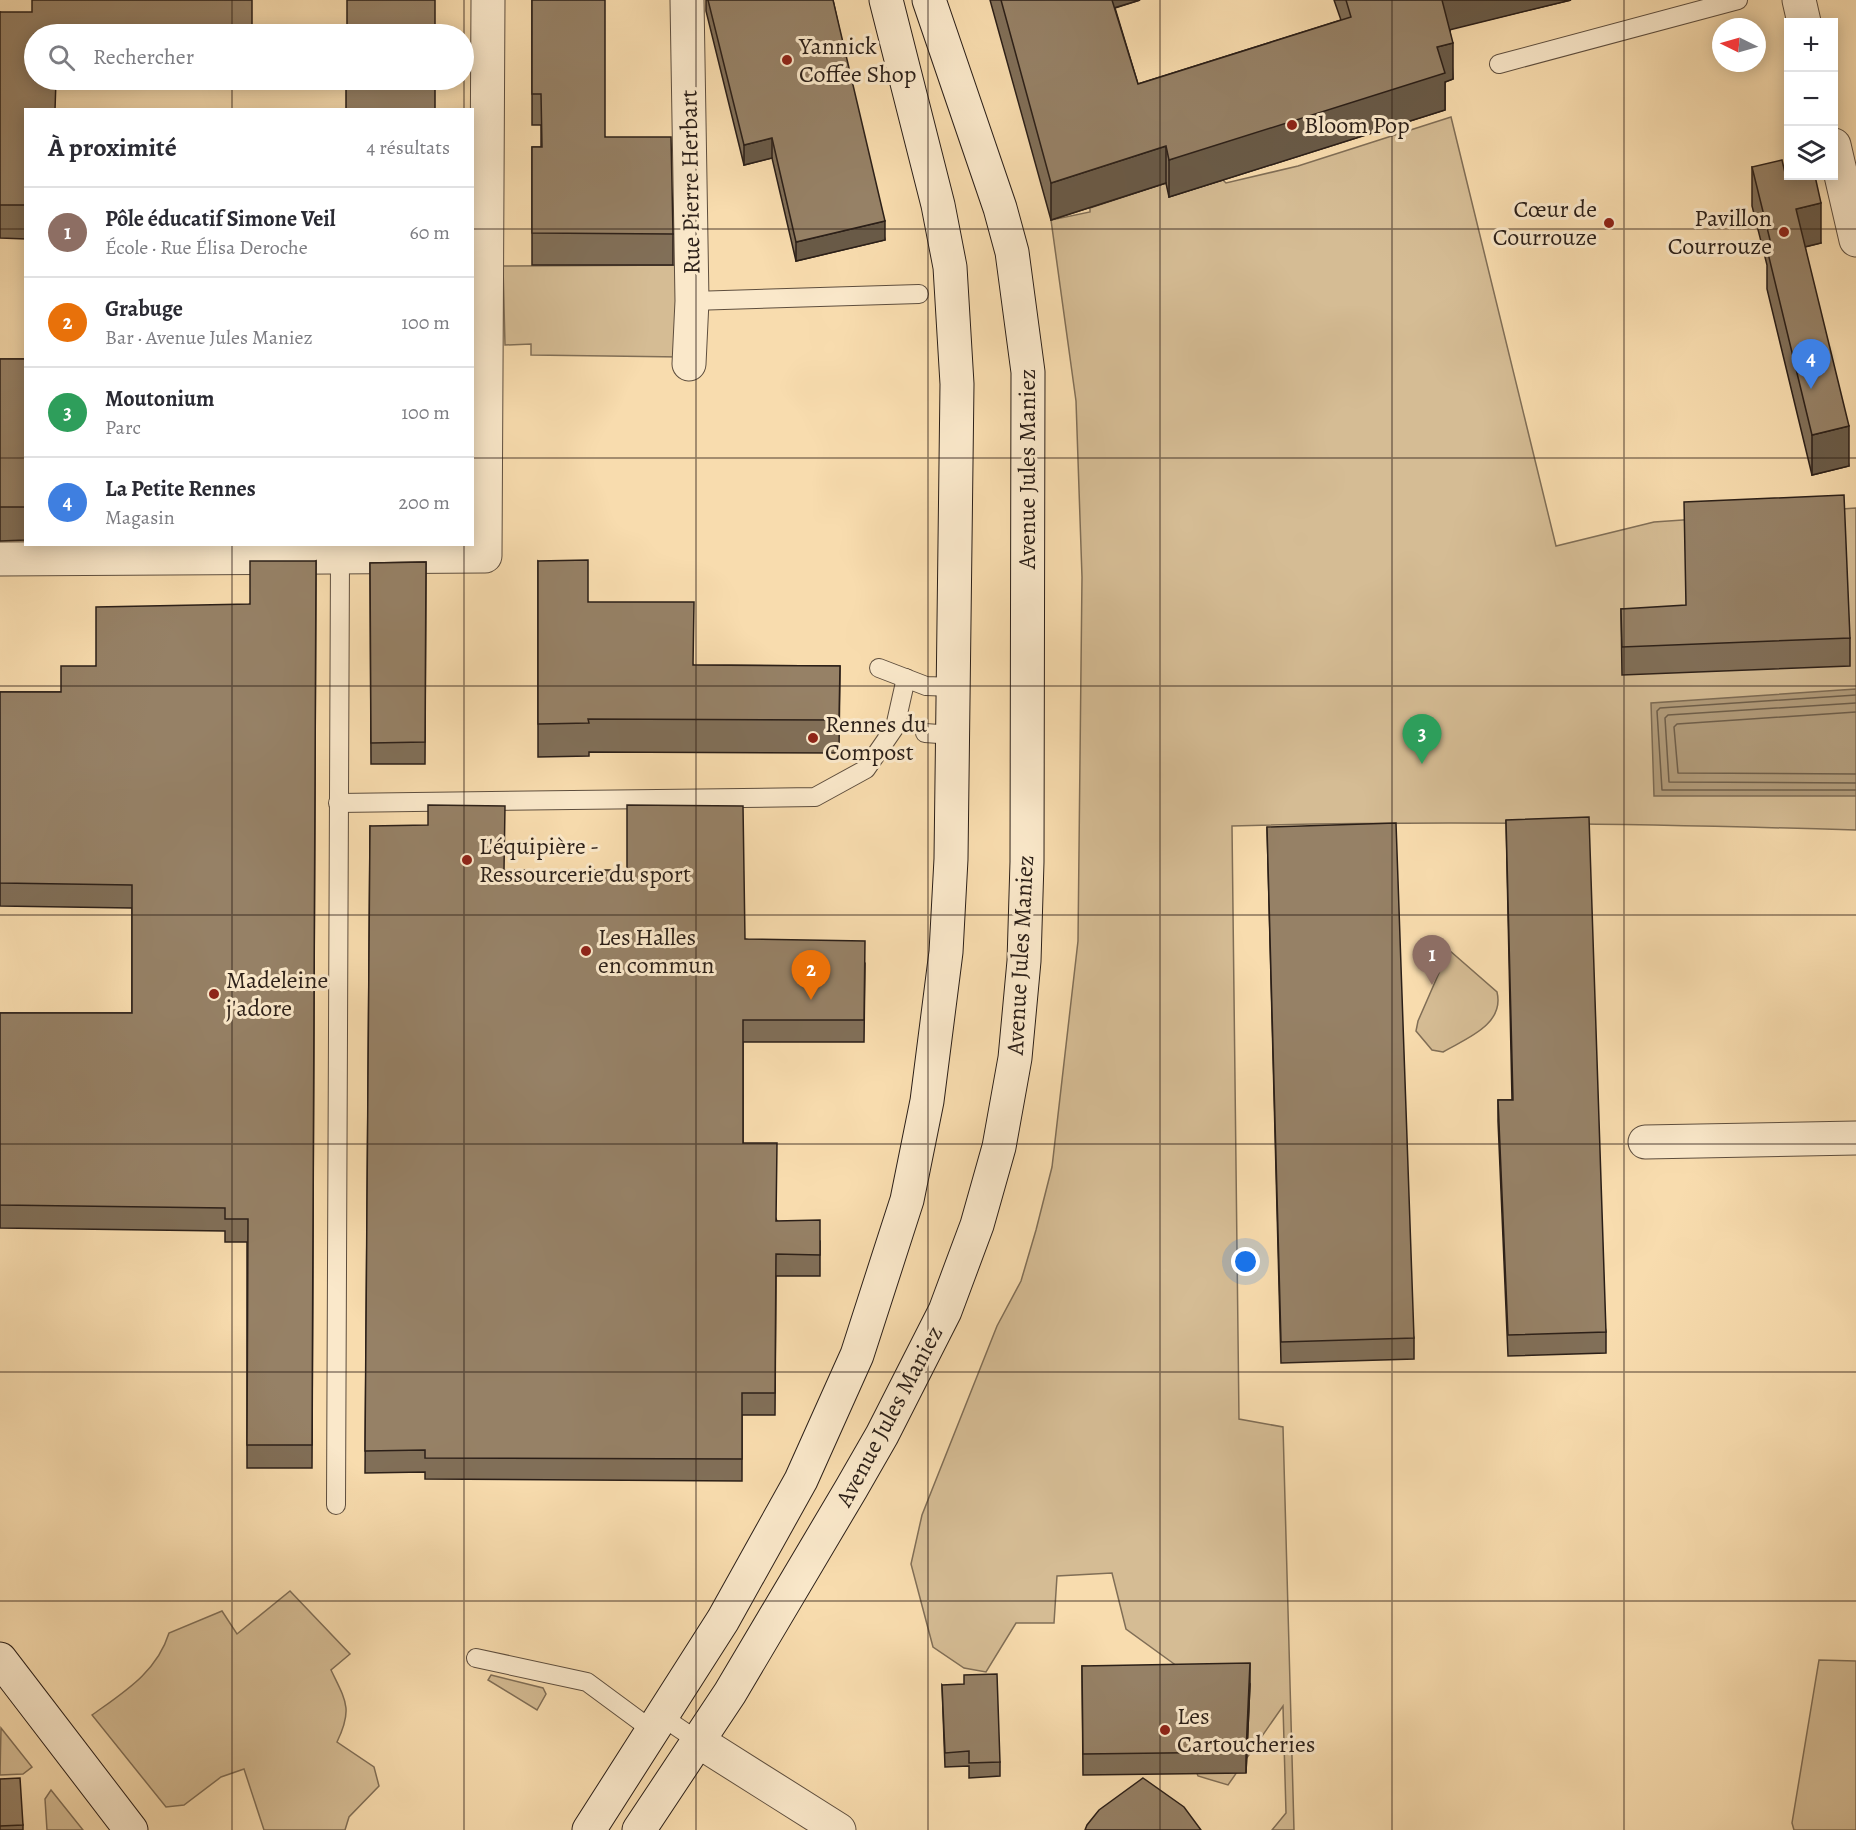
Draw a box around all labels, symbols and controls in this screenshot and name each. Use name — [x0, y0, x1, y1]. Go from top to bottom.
north arrow — [1712, 18, 1766, 72]
map controls — [1784, 18, 1838, 180]
button: + — [1784, 18, 1838, 72]
search box — [24, 24, 474, 90]
place label: Yannick Coffee Shop — [798, 30, 916, 90]
icon: search — [45, 41, 78, 74]
text: Rechercher — [93, 42, 194, 72]
marker: Yannick Coffee Shop — [780, 53, 794, 67]
button: − — [1784, 72, 1838, 126]
street label: Rue Pierre Herbart — [672, 89, 708, 275]
place label: Bloom Pop — [1304, 109, 1410, 141]
marker: Bloom Pop — [1285, 118, 1299, 132]
button: layers — [1784, 126, 1838, 180]
text: À proximité — [48, 130, 177, 165]
text: 4 résultats — [366, 134, 450, 161]
place label: Cœur de Courrouze — [1493, 193, 1597, 253]
place label: Pavillon Courrouze — [1668, 202, 1772, 262]
text: Pôle éducatif Simone Veil — [105, 204, 336, 234]
marker: Cœur de Courrouze — [1602, 216, 1616, 230]
text: 1 — [64, 219, 71, 246]
text: 60 m — [410, 219, 450, 246]
marker: Pavillon Courrouze — [1777, 225, 1791, 239]
text: École · Rue Élisa Deroche — [105, 234, 308, 261]
text: Grabuge — [105, 294, 183, 324]
text: 2 — [63, 309, 72, 336]
text: 100 m — [401, 309, 450, 336]
text: Bar · Avenue Jules Maniez — [105, 324, 313, 351]
pin: 4 — [1792, 340, 1830, 389]
street label: Avenue Jules Maniez — [1011, 369, 1043, 570]
text: Moutonium — [105, 384, 214, 414]
text: 3 — [63, 399, 72, 426]
text: 100 m — [401, 399, 450, 426]
text: Parc — [105, 414, 141, 441]
text: La Petite Rennes — [105, 474, 256, 504]
text: 4 — [63, 489, 72, 516]
text: 200 m — [399, 489, 450, 516]
text: Magasin — [105, 504, 175, 531]
place label: Rennes du Compost — [825, 708, 927, 768]
pin: 3 — [1402, 714, 1442, 764]
marker: Rennes du Compost — [806, 731, 820, 745]
place label: L'équipière - Ressourcerie du sport — [479, 830, 691, 890]
marker: L'équipière - Ressourcerie du sport — [460, 853, 474, 867]
street label: Avenue Jules Maniez — [999, 854, 1041, 1057]
place label: Les Halles en commun — [598, 921, 715, 981]
pin: 1 — [1412, 936, 1452, 985]
marker: Les Halles en commun — [579, 944, 593, 958]
pin: 2 — [792, 950, 830, 1000]
place label: Madeleine j'adore — [226, 964, 328, 1024]
marker: Madeleine j'adore — [207, 987, 221, 1001]
your location — [1231, 1247, 1260, 1276]
street label: Avenue Jules Maniez — [827, 1320, 950, 1513]
place label: Les Cartoucheries — [1177, 1700, 1315, 1760]
marker: Les Cartoucheries — [1158, 1723, 1172, 1737]

